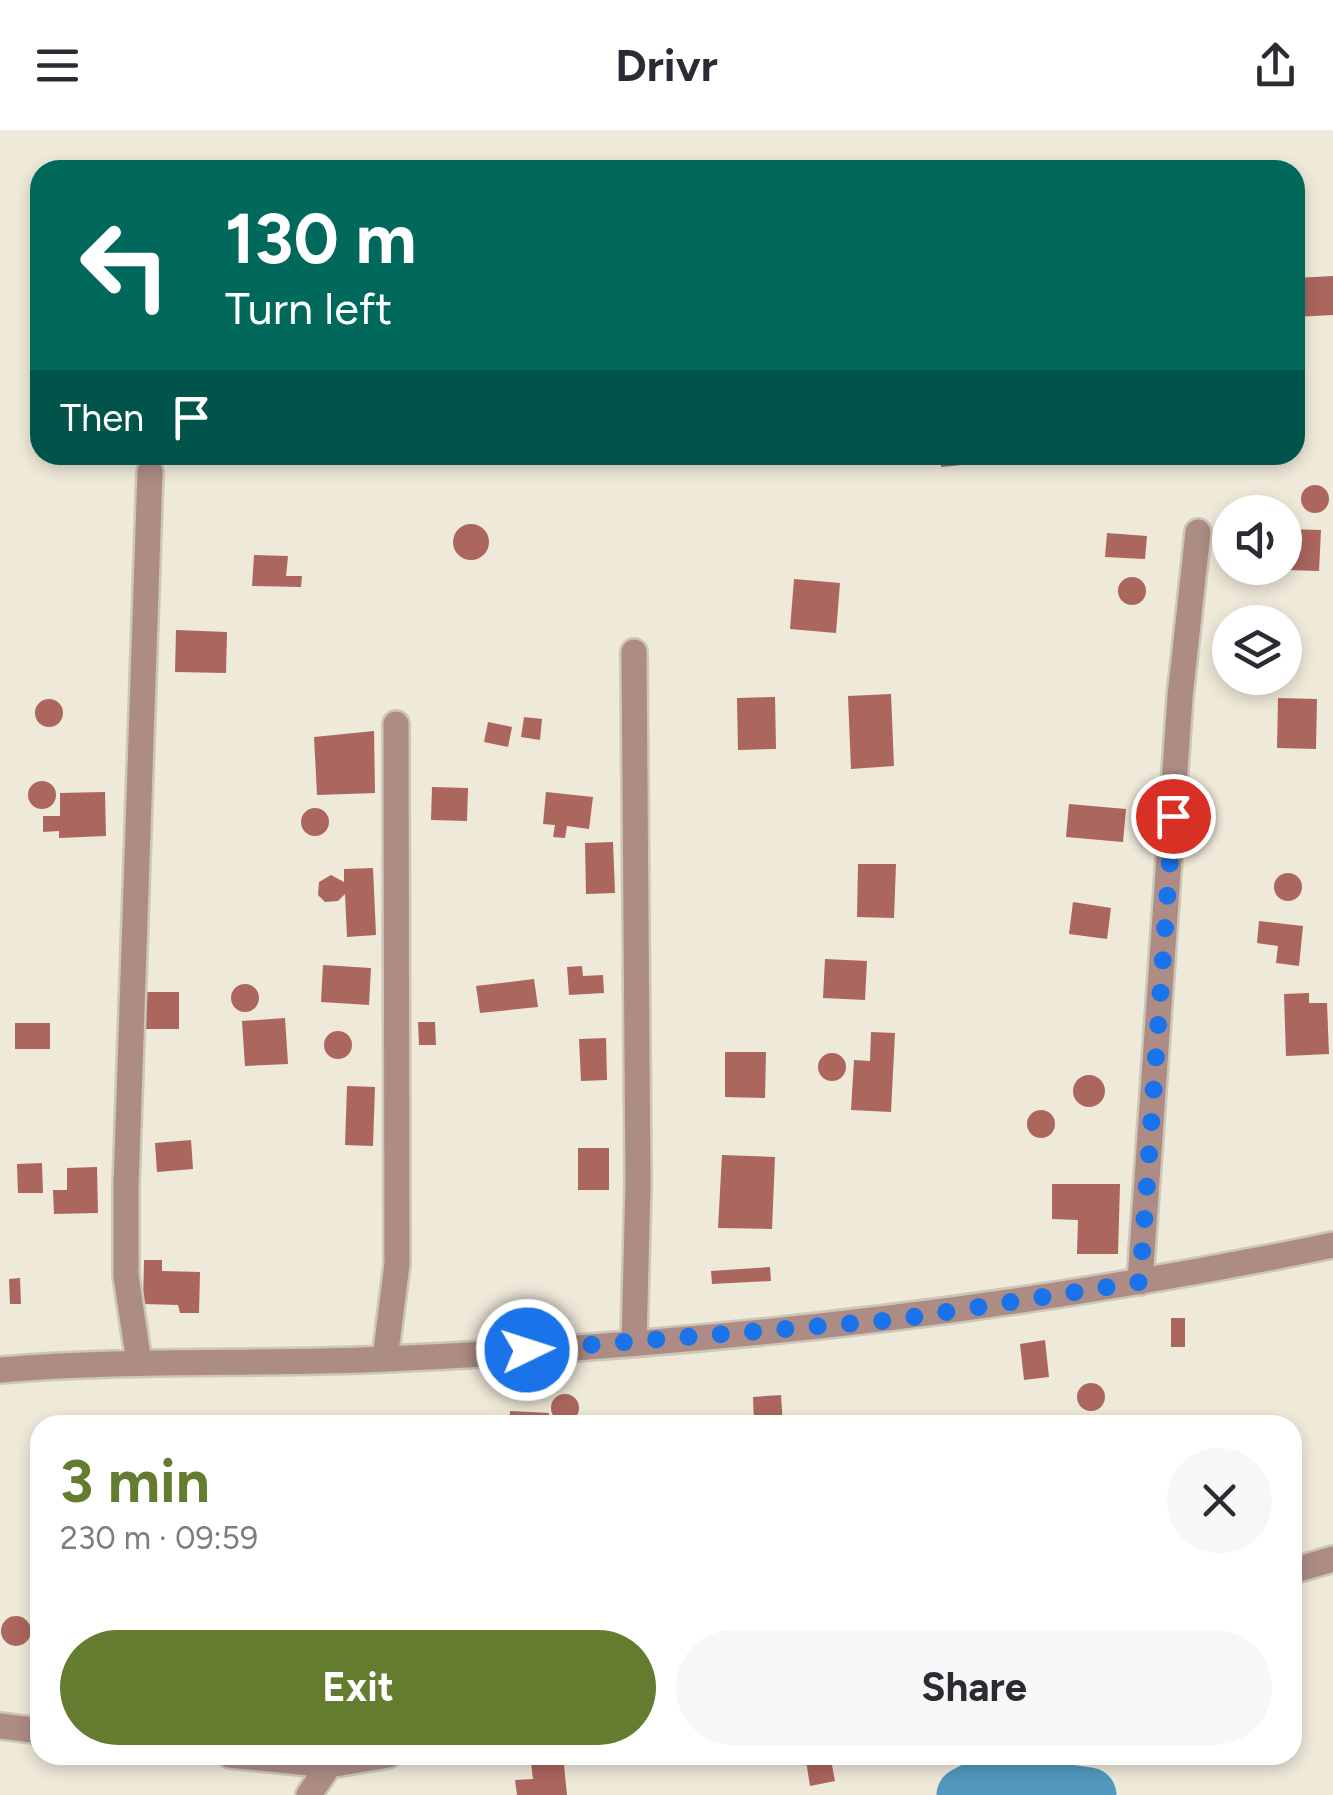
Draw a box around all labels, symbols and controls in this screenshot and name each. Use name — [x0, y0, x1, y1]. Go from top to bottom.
icon: menu — [30, 38, 85, 93]
text: Drivr — [615, 38, 718, 92]
icon: share — [1248, 38, 1303, 93]
text: 130 m — [225, 196, 417, 281]
icon: left — [60, 200, 190, 330]
text: Turn left — [225, 281, 392, 335]
icon: arrive — [164, 390, 219, 445]
text: Then — [60, 395, 144, 441]
map controls — [1212, 495, 1302, 695]
button: sound — [1212, 495, 1302, 585]
button: layers — [1212, 605, 1302, 695]
pin — [1131, 774, 1216, 859]
icon: arrive — [1146, 789, 1201, 844]
position arrow — [475, 1298, 579, 1402]
text: 3 min — [60, 1445, 210, 1517]
button: close — [1167, 1448, 1272, 1553]
text: 230 m · 09:59 — [60, 1519, 258, 1557]
button: Exit — [60, 1630, 656, 1745]
button: Share — [676, 1630, 1272, 1745]

